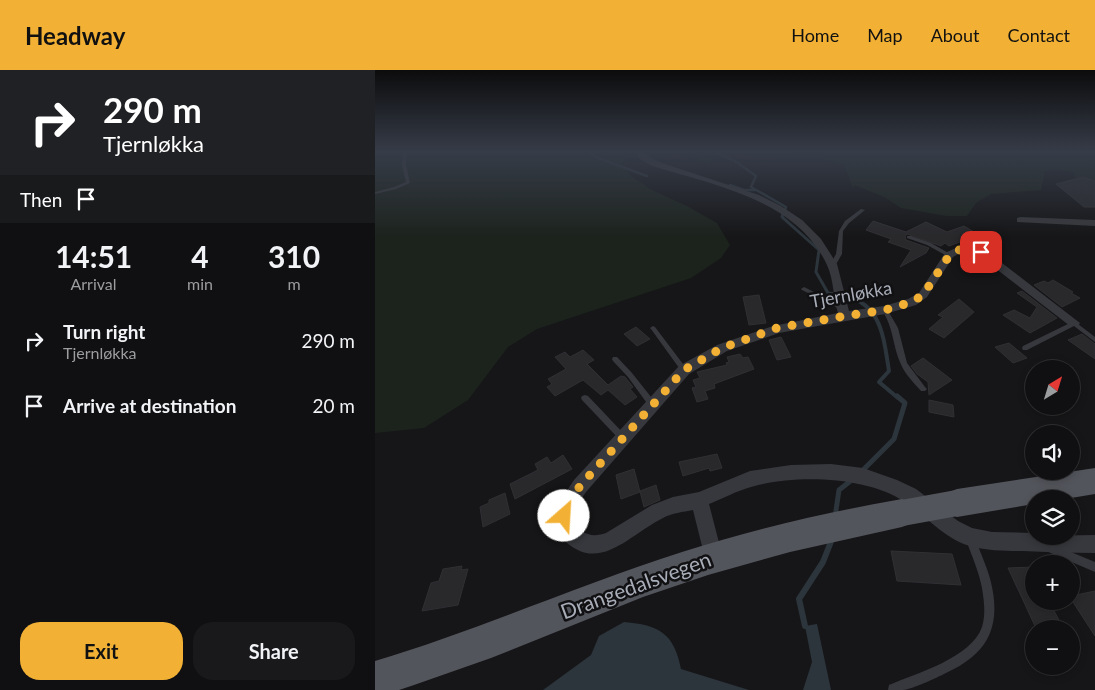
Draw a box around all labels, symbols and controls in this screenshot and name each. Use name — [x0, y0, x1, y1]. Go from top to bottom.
text: Headway — [25, 21, 125, 50]
text: Home — [791, 24, 839, 46]
text: Map — [867, 24, 903, 46]
text: About — [931, 24, 980, 46]
text: Contact — [1008, 24, 1070, 46]
text: 290 m — [103, 88, 202, 130]
icon: right — [20, 90, 85, 155]
text: Tjernløkka — [103, 130, 204, 157]
icon: arrive — [72, 185, 100, 213]
text: Then — [20, 188, 62, 211]
pin — [960, 231, 1002, 273]
text: 14:51 — [55, 238, 132, 274]
text: 4 — [191, 238, 209, 274]
text: 310 — [268, 238, 320, 274]
icon: arrive — [967, 238, 995, 266]
text: Arrival — [70, 274, 117, 293]
text: min — [187, 274, 213, 293]
text: m — [287, 274, 301, 293]
street label: Tjernløkka — [808, 276, 893, 312]
text: Turn right — [63, 320, 145, 343]
icon: right — [20, 327, 48, 355]
text: 290 m — [301, 329, 355, 352]
text: Tjernløkka — [63, 343, 137, 362]
north arrow — [1025, 360, 1080, 415]
map controls — [1025, 360, 1080, 675]
icon: arrive — [20, 392, 48, 420]
text: Arrive at destination — [63, 394, 236, 417]
text: 20 m — [312, 394, 355, 417]
button: sound — [1025, 425, 1080, 480]
position arrow — [537, 489, 589, 541]
button: layers — [1025, 490, 1080, 545]
street label: Drangedalsvegen — [557, 546, 714, 623]
button: + — [1025, 555, 1080, 610]
button: − — [1025, 620, 1080, 675]
button: Exit — [20, 622, 183, 680]
button: Share — [193, 622, 355, 680]

